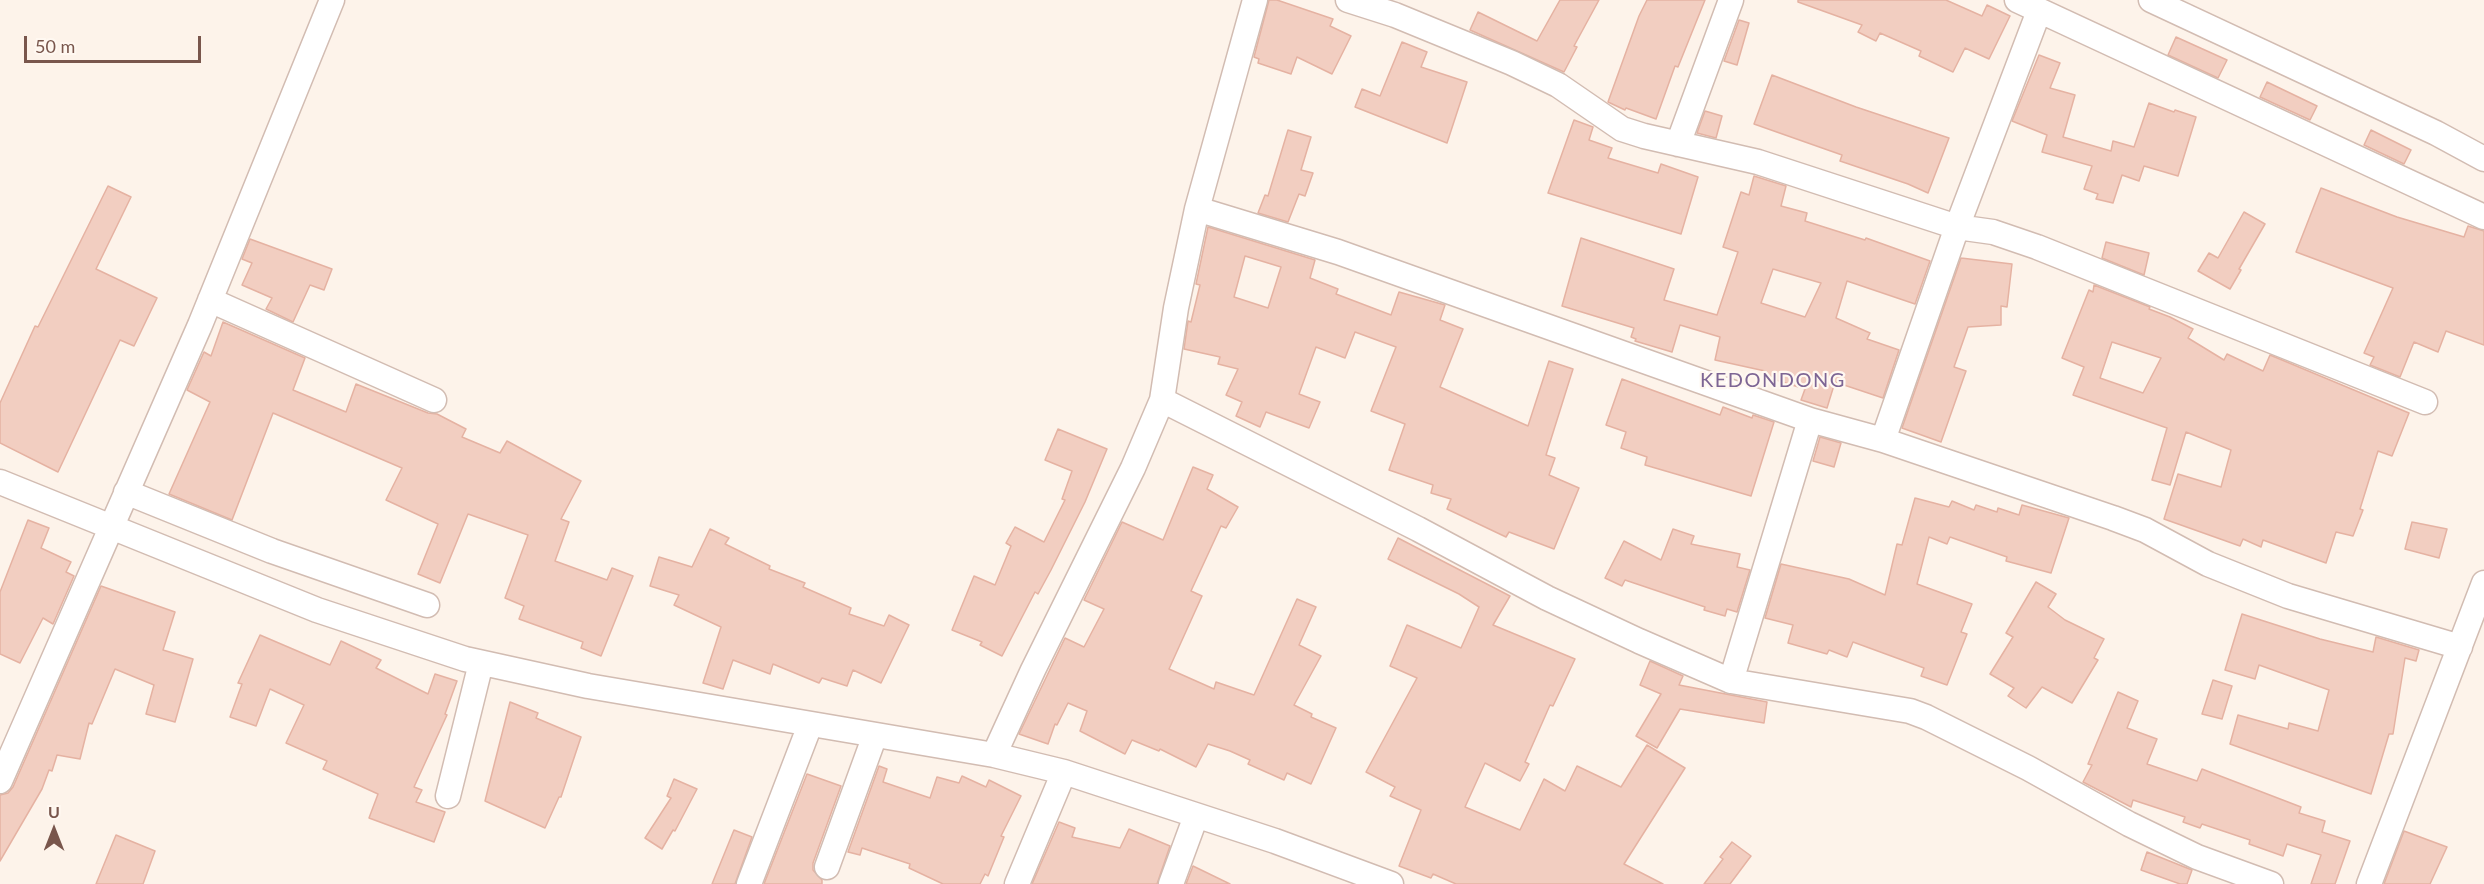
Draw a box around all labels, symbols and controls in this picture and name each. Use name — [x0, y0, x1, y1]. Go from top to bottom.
scale bar — [27, 24, 204, 62]
text: 50 m — [35, 35, 75, 57]
district label: KEDONDONG — [1700, 369, 1846, 393]
north arrow — [24, 800, 84, 860]
text: U — [48, 802, 60, 821]

